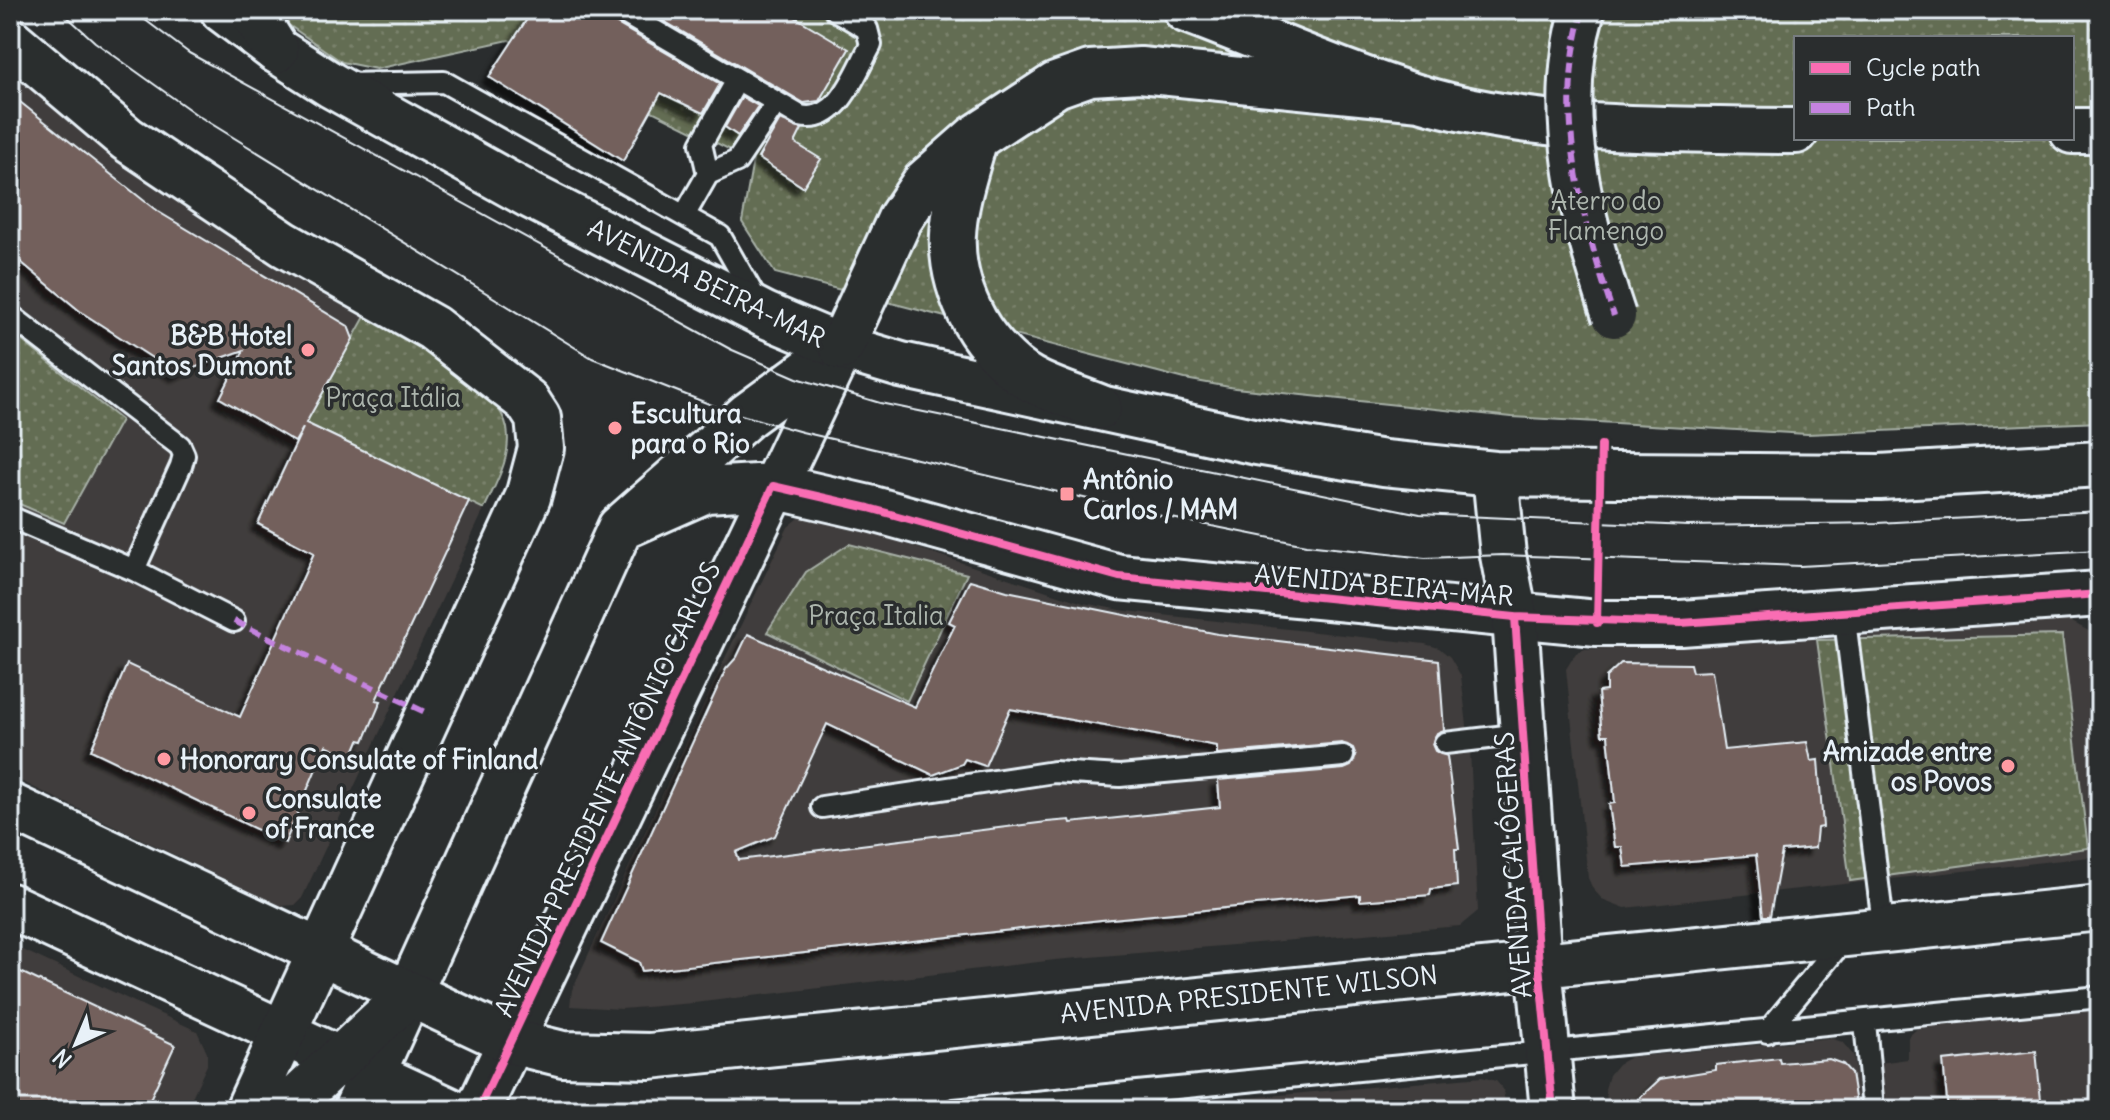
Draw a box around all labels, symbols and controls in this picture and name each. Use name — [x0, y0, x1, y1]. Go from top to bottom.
legend — [1794, 36, 2074, 140]
text: Cycle path — [1866, 52, 1981, 82]
text: Path — [1866, 92, 1916, 122]
park label: Aterro do Flamengo — [1548, 184, 1664, 247]
street label: AVENIDA BEIRA-MAR — [583, 211, 831, 355]
place label: B&B Hotel Santos Dumont — [112, 319, 292, 382]
marker: B&B Hotel Santos Dumont — [299, 341, 317, 359]
park label: Praça Itália — [325, 381, 461, 414]
place label: Escultura para o Rio — [631, 397, 750, 460]
marker: Escultura para o Rio — [606, 419, 624, 437]
place label: Antônio Carlos / MAM — [1083, 463, 1238, 526]
marker: Antônio Carlos / MAM — [1058, 485, 1076, 503]
street label: AVENIDA PRESIDENTE ANTÔNIO CARLOS — [485, 555, 727, 1022]
street label: AVENIDA BEIRA-MAR — [1253, 557, 1515, 613]
park label: Praça Italia — [808, 599, 944, 632]
street label: AVENIDA CALÓGERAS — [1486, 731, 1539, 999]
place label: Amizade entre os Povos — [1823, 735, 1992, 798]
place label: Honorary Consulate of Finland — [180, 743, 538, 776]
marker: Honorary Consulate of Finland — [155, 750, 173, 768]
marker: Amizade entre os Povos — [1999, 757, 2017, 775]
place label: Consulate of France — [265, 782, 382, 845]
marker: Consulate of France — [240, 804, 258, 822]
street label: AVENIDA PRESIDENTE WILSON — [1059, 958, 1439, 1030]
north arrow — [36, 1004, 116, 1084]
text: N — [47, 1043, 77, 1074]

